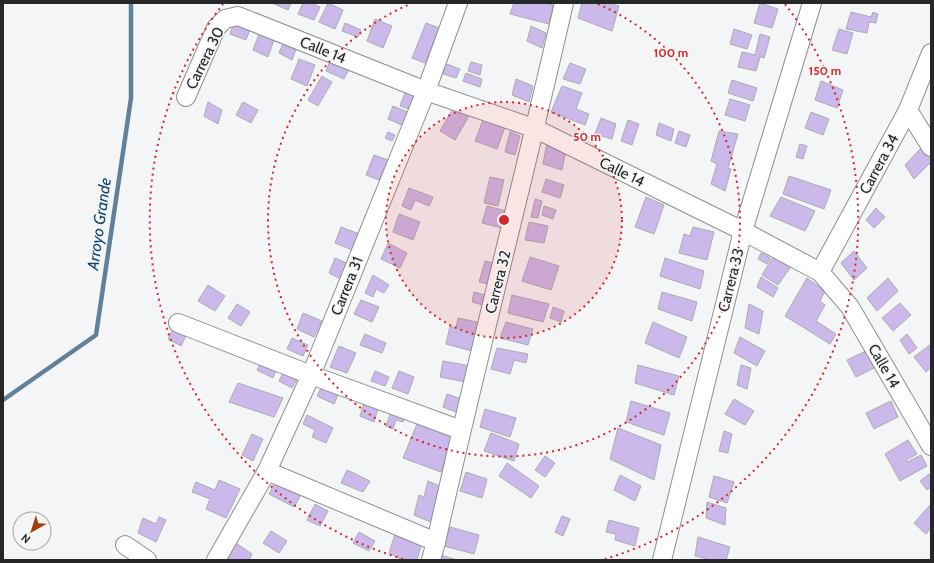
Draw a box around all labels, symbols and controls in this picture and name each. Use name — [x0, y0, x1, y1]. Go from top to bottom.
street label: Carrera 30 — [182, 24, 228, 92]
street label: Calle 14 — [297, 33, 349, 67]
text: 100 m — [654, 45, 688, 60]
text: 150 m — [809, 63, 841, 78]
text: 50 m — [573, 129, 601, 144]
street label: Carrera 34 — [856, 131, 902, 197]
street label: Calle 14 — [596, 153, 648, 191]
water label: Arroyo Grande — [83, 177, 115, 272]
centre of rings — [497, 213, 511, 227]
street label: Carrera 33 — [714, 246, 748, 314]
street label: Carrera 32 — [481, 248, 515, 316]
street label: Carrera 31 — [327, 254, 367, 318]
street label: Calle 14 — [864, 341, 904, 392]
north arrow — [12, 511, 52, 551]
text: N — [18, 531, 33, 547]

